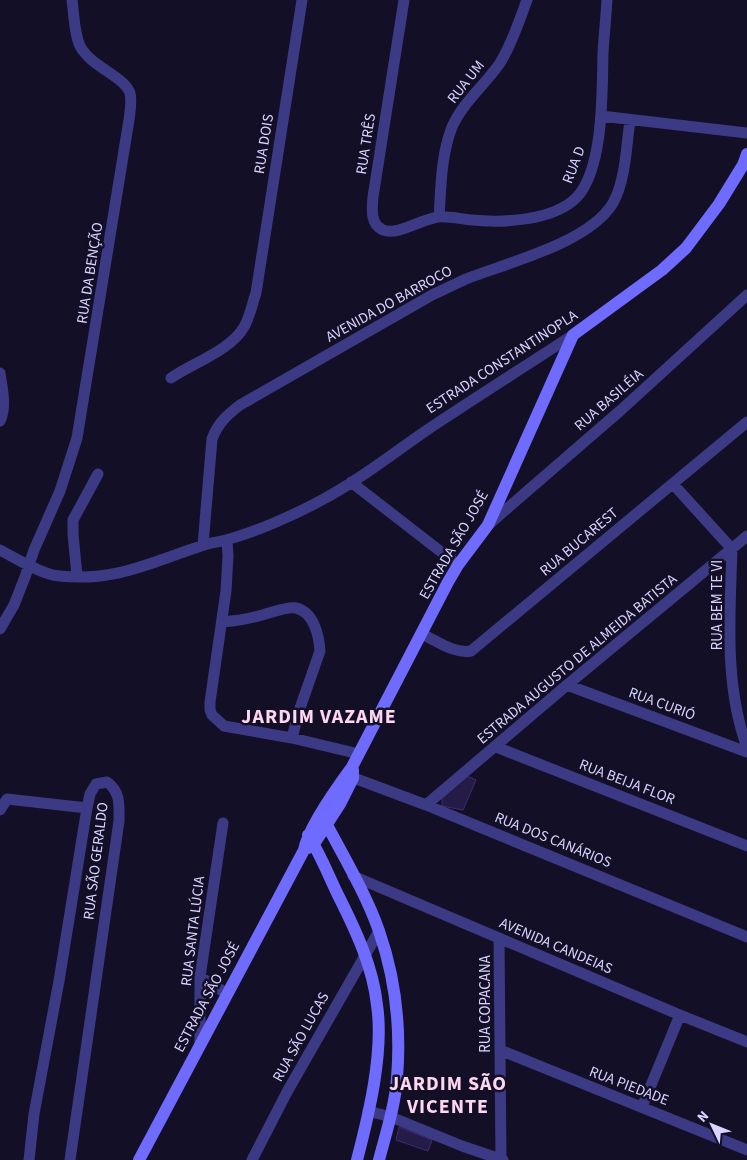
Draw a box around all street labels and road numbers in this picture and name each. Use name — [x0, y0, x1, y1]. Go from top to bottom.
street label: RUA UM — [442, 56, 490, 108]
street label: RUA TRÊS — [351, 112, 381, 176]
street label: RUA DOIS — [249, 113, 279, 175]
street label: RUA D — [557, 143, 591, 187]
street label: RUA DA BENÇÃO — [72, 221, 108, 325]
street label: AVENIDA DO BARROCO — [322, 260, 456, 348]
street label: ESTRADA CONSTANTINOPLA — [422, 305, 583, 419]
street label: RUA BASILÉIA — [570, 364, 649, 436]
street label: ESTRADA SÃO JOSÉ — [414, 487, 494, 603]
street label: RUA BUCAREST — [535, 503, 623, 581]
street label: RUA BEM TE VI — [707, 560, 728, 650]
street label: ESTRADA AUGUSTO DE ALMEIDA BATISTA — [473, 568, 682, 749]
street label: RUA CURIÓ — [626, 682, 698, 726]
street label: RUA BEIJA FLOR — [576, 754, 678, 810]
street label: RUA SÃO GERALDO — [78, 801, 114, 921]
street label: RUA DOS CANÁRIOS — [491, 807, 615, 873]
street label: RUA SANTA LÚCIA — [176, 874, 210, 987]
street label: AVENIDA CANDEIAS — [496, 913, 616, 979]
street label: ESTRADA SÃO JOSÉ — [169, 938, 245, 1056]
street label: RUA COPACANA — [475, 954, 496, 1053]
street label: RUA SÃO LUCAS — [268, 988, 334, 1086]
street label: RUA PIEDADE — [586, 1061, 672, 1111]

